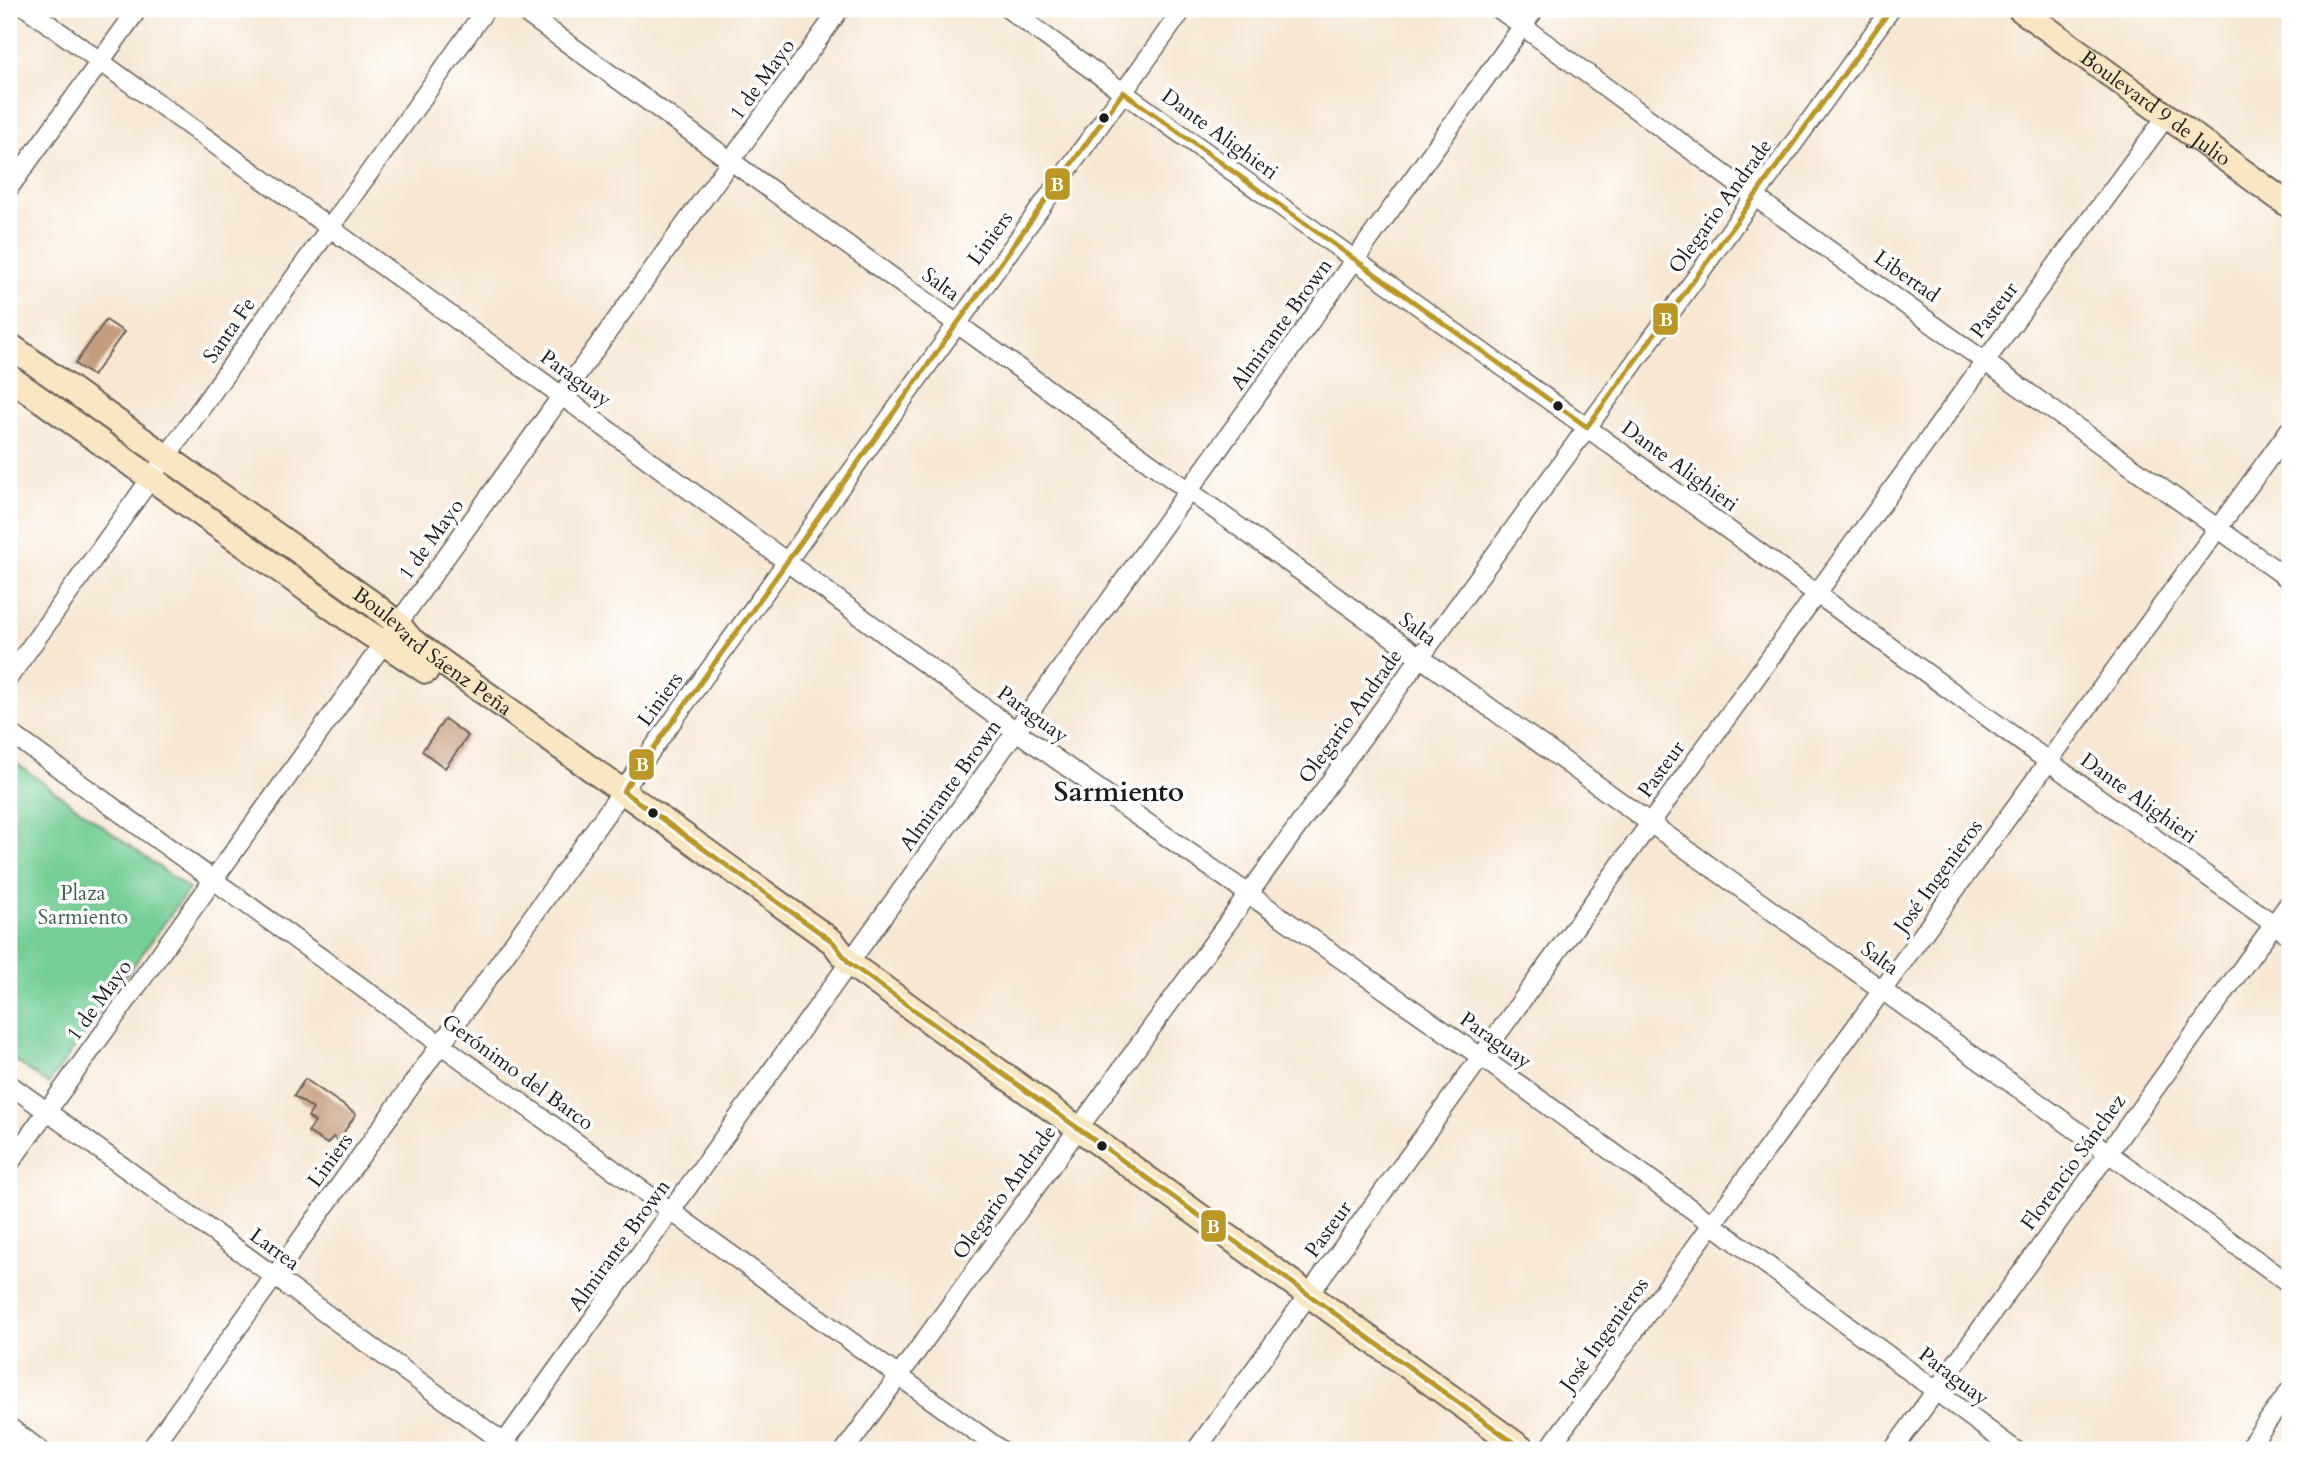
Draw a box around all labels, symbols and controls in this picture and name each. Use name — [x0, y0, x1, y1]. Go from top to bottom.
street label: 1 de Mayo — [723, 33, 802, 126]
street label: Boulevard 9 de Julio — [2074, 44, 2237, 173]
street label: Dante Alighieri — [1155, 82, 1284, 187]
unlabelled marker — [1097, 111, 1111, 125]
street label: Olegario Andrade — [1662, 133, 1779, 280]
line badge: B — [1044, 167, 1071, 201]
text: B — [1050, 172, 1064, 198]
street label: Liniers — [961, 205, 1020, 271]
street label: Libertad — [1868, 243, 1945, 310]
street label: Almirante Brown — [1224, 252, 1339, 396]
street label: Salta — [916, 261, 966, 308]
street label: Pasteur — [1964, 276, 2025, 345]
street label: Santa Fe — [196, 292, 263, 369]
line badge: B — [1652, 302, 1679, 336]
text: B — [1659, 307, 1673, 333]
street label: Paraguay — [534, 343, 617, 414]
unlabelled marker — [1551, 399, 1565, 413]
street label: Dante Alighieri — [1615, 414, 1744, 519]
street label: 1 de Mayo — [392, 493, 471, 586]
street label: Boulevard Sáenz Peña — [347, 580, 518, 723]
street label: Salta — [1393, 606, 1443, 653]
street label: Olegario Andrade — [1292, 643, 1409, 790]
street label: Liniers — [631, 666, 690, 732]
street label: Paraguay — [991, 679, 1074, 750]
street label: Almirante Brown — [893, 713, 1008, 857]
street label: Pasteur — [1631, 735, 1692, 804]
street label: Dante Alighieri — [2074, 746, 2203, 851]
line badge: B — [628, 748, 655, 781]
text: B — [635, 752, 649, 778]
district label: Sarmiento — [1054, 773, 1184, 811]
unlabelled marker — [646, 806, 660, 820]
street label: José Ingenieros — [1885, 813, 1990, 942]
park label: Plaza Sarmiento — [38, 879, 128, 932]
street label: Salta — [1855, 935, 1905, 982]
street label: 1 de Mayo — [60, 954, 139, 1047]
street label: Paraguay — [1454, 1005, 1537, 1076]
street label: Gerónimo del Barco — [436, 1007, 600, 1137]
street label: Florencio Sánchez — [2014, 1088, 2133, 1236]
street label: Olegario Andrade — [946, 1119, 1063, 1266]
street label: Liniers — [301, 1127, 360, 1193]
unlabelled marker — [1095, 1139, 1109, 1153]
street label: Almirante Brown — [562, 1173, 677, 1317]
street label: Pasteur — [1298, 1195, 1359, 1264]
line badge: B — [1200, 1209, 1227, 1243]
text: B — [1206, 1214, 1220, 1240]
street label: Larrea — [244, 1221, 306, 1278]
street label: José Ingenieros — [1551, 1271, 1656, 1400]
street label: Paraguay — [1912, 1340, 1995, 1413]

